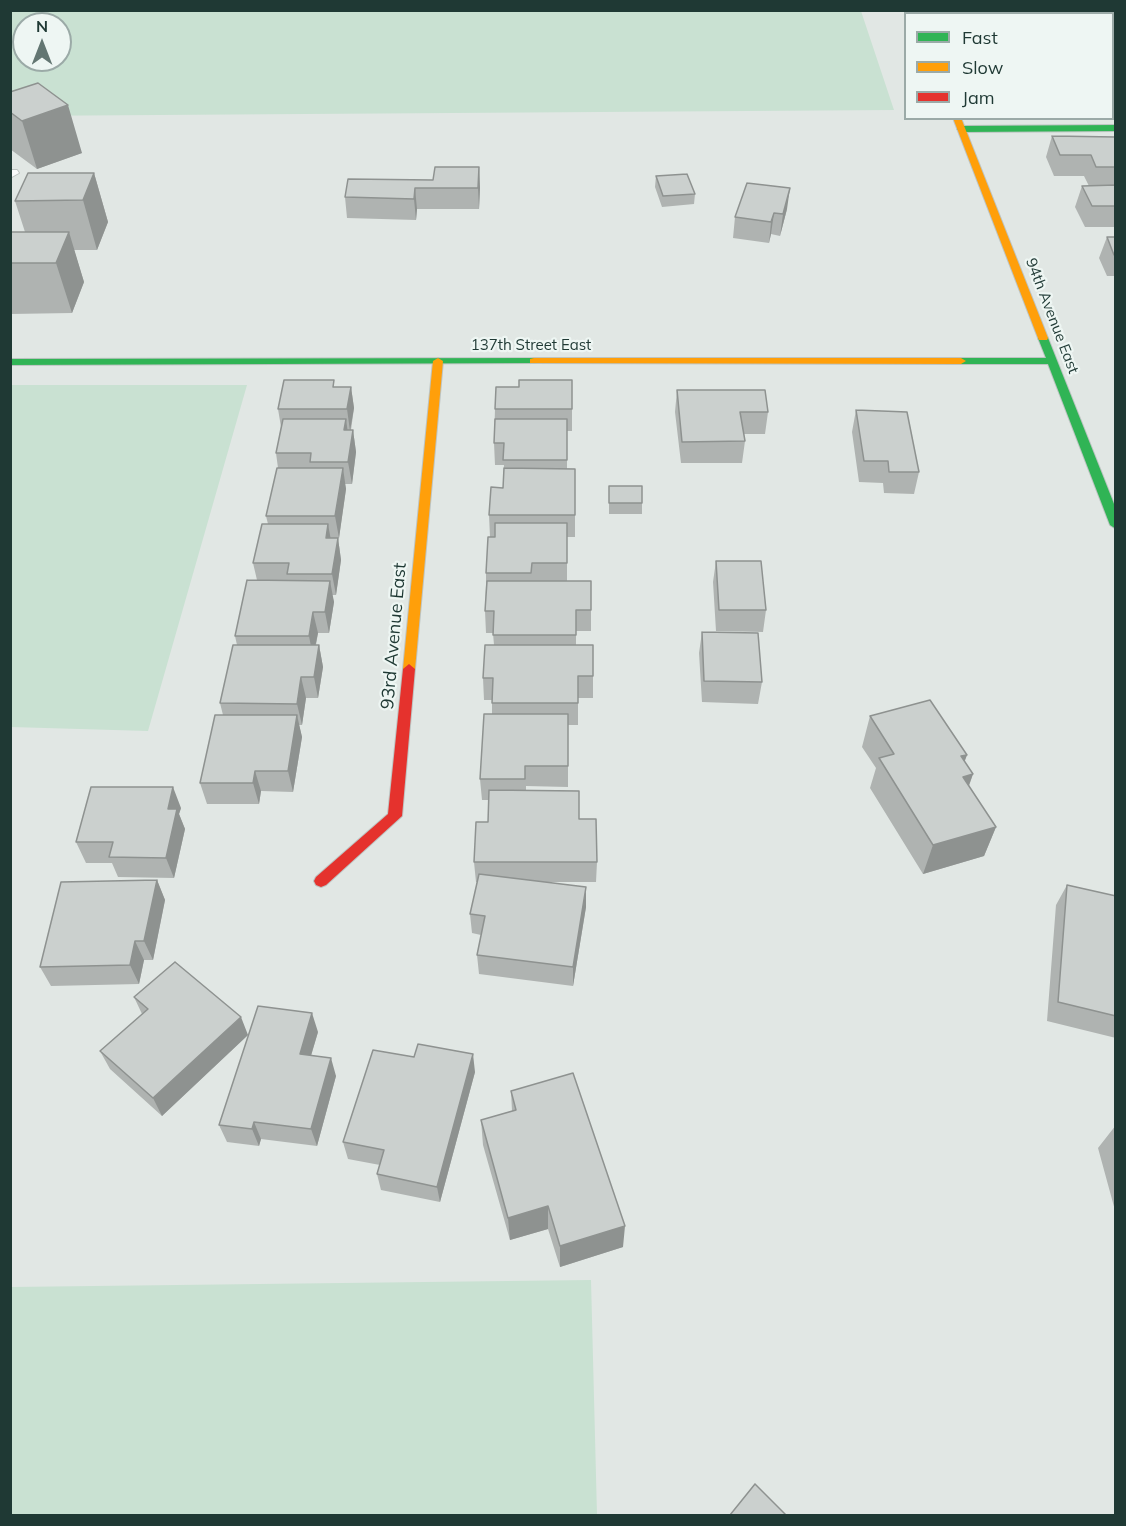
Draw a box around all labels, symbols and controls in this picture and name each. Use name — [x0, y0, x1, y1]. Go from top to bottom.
north arrow — [12, 12, 72, 72]
legend — [904, 12, 1114, 120]
text: N — [36, 16, 48, 36]
text: Fast — [962, 26, 998, 49]
text: Slow — [962, 56, 1003, 79]
text: Jam — [962, 86, 995, 109]
street label: 94th Avenue East — [1022, 256, 1082, 376]
street label: 137th Street East — [471, 336, 591, 354]
street label: 93rd Avenue East — [377, 562, 411, 710]

